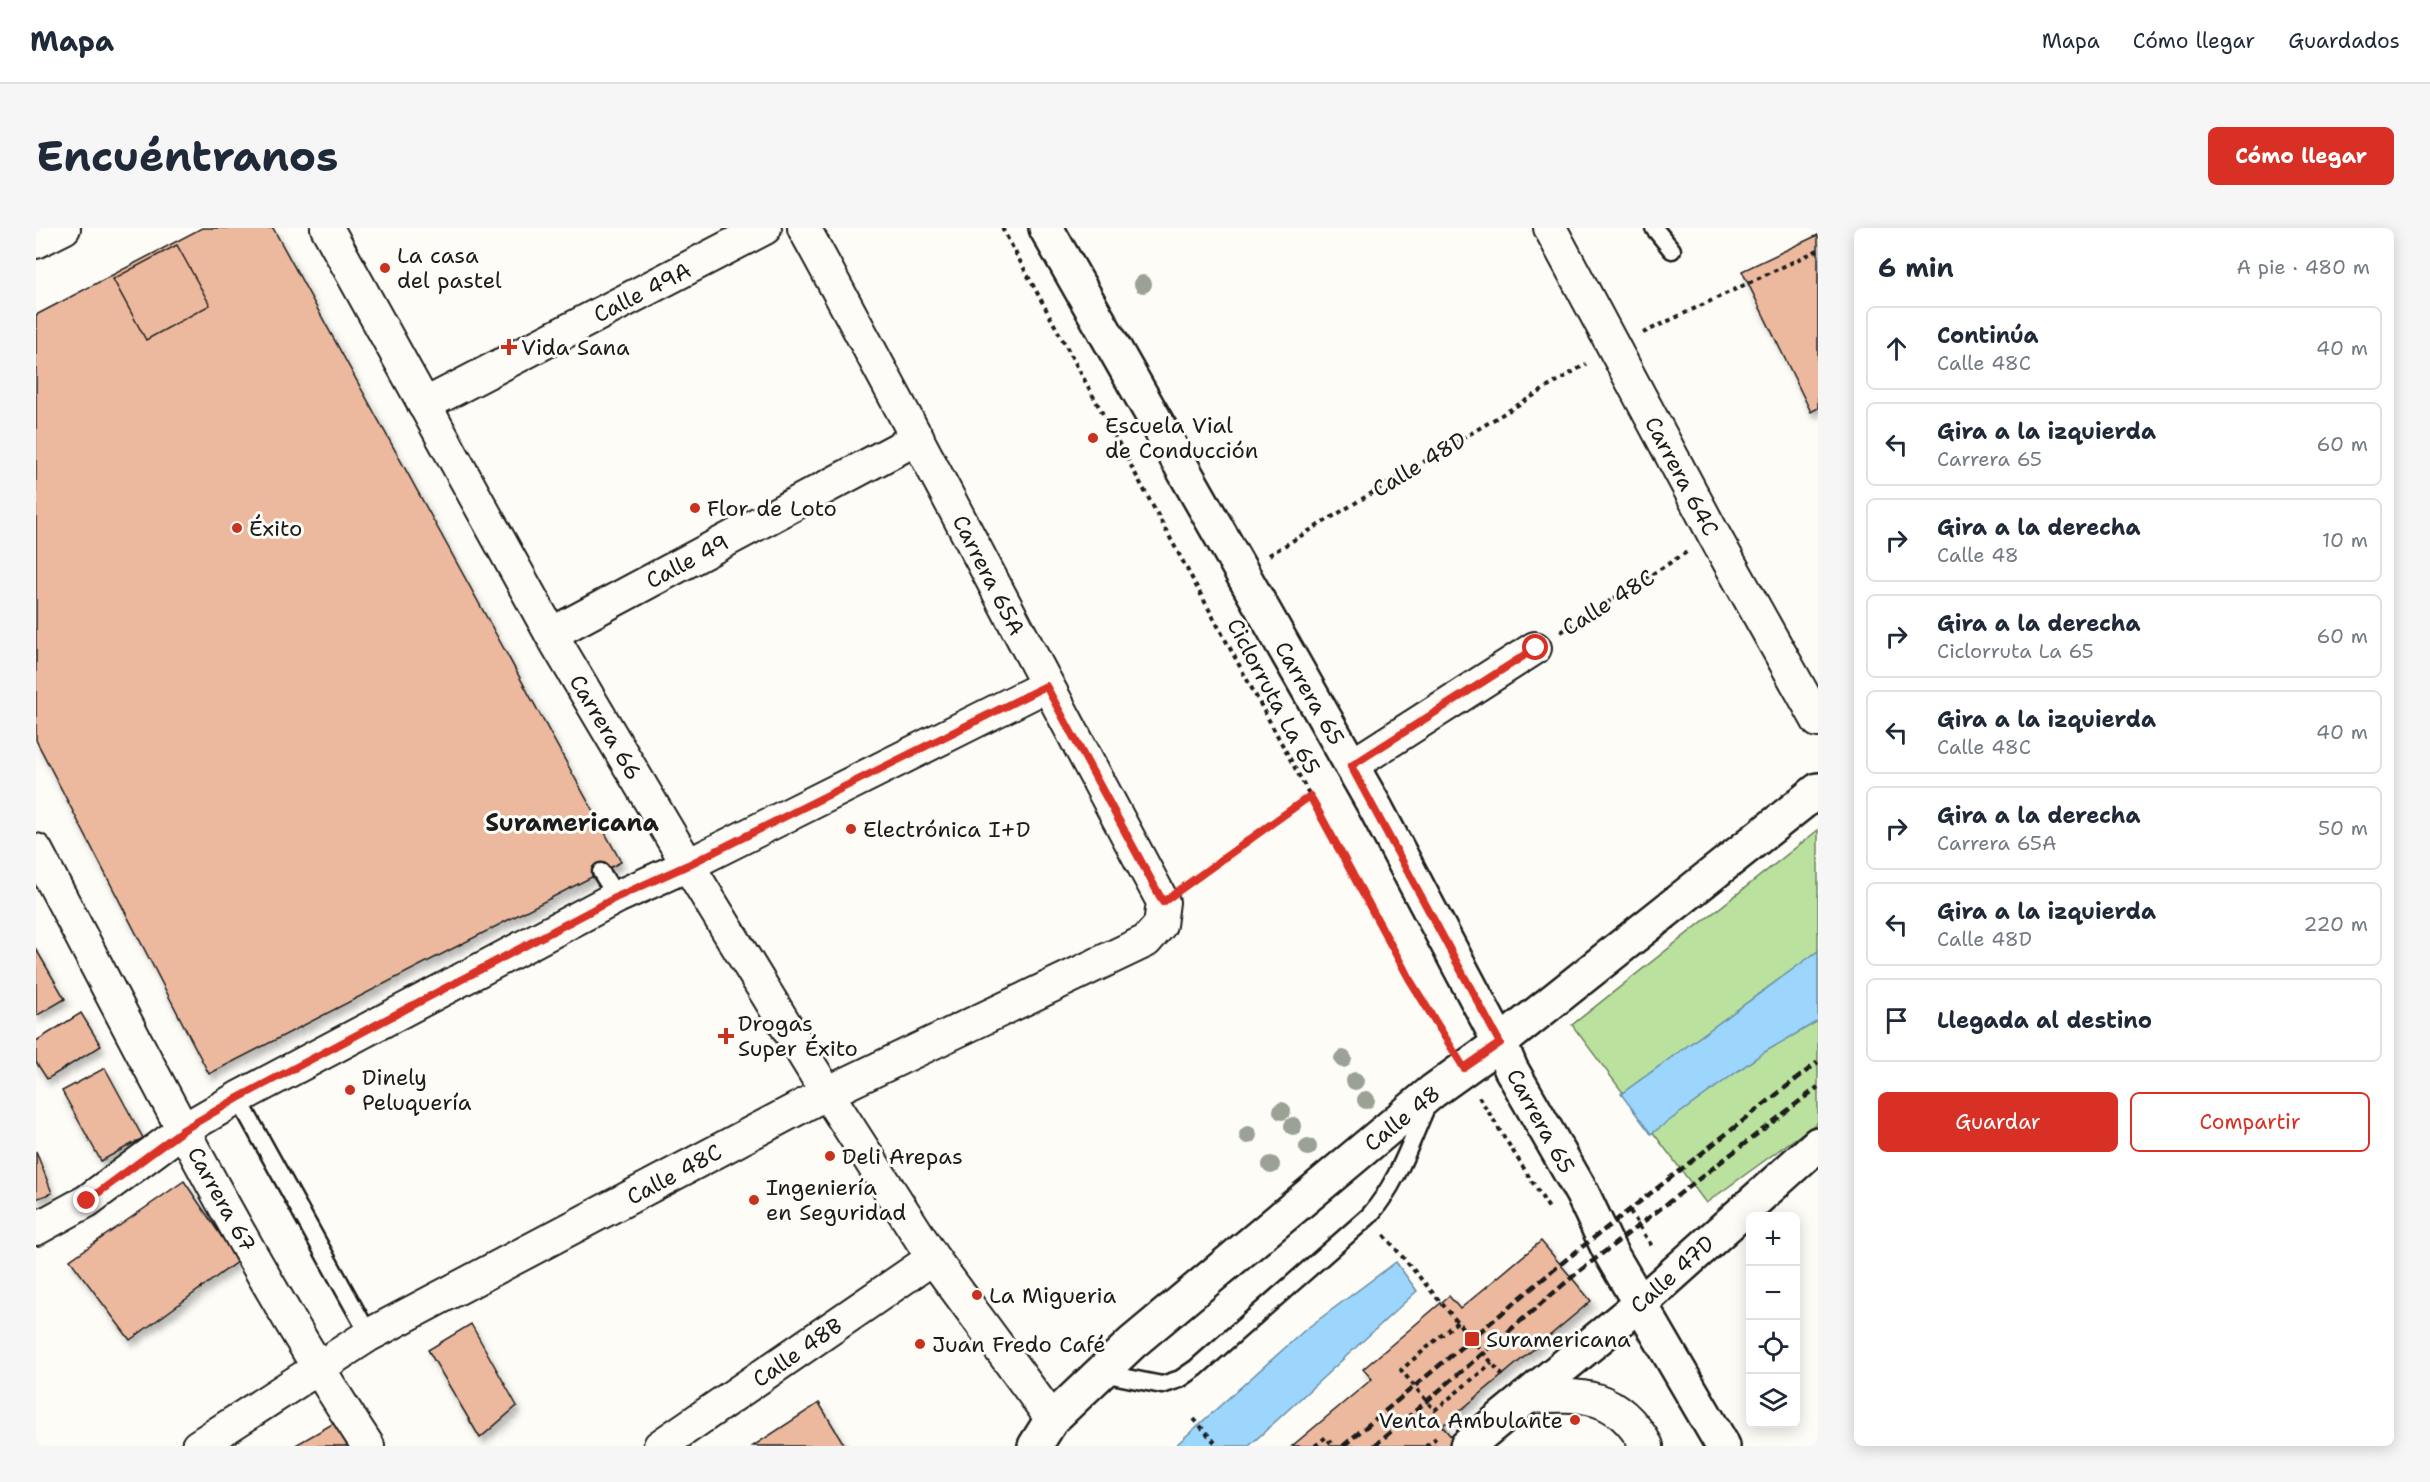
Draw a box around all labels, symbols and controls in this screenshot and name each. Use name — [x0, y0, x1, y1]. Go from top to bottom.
text: Mapa — [30, 22, 114, 60]
text: Mapa — [2042, 27, 2100, 55]
text: Cómo llegar — [2133, 27, 2255, 55]
text: Guardados — [2288, 27, 2400, 55]
button: Cómo llegar — [2208, 127, 2394, 185]
text: Encuéntranos — [36, 128, 338, 184]
place label: La casa del pastel — [397, 241, 502, 295]
text: 6 min — [1878, 250, 1954, 285]
text: A pie · 480 m — [2237, 254, 2370, 280]
street label: Calle 49A — [589, 256, 696, 329]
marker: La casa del pastel — [378, 261, 392, 275]
text: Continúa — [1937, 321, 2039, 350]
icon: ahead — [1880, 332, 1913, 365]
place label: Vida Sana — [521, 333, 630, 362]
text: 40 m — [2316, 335, 2368, 361]
marker: Vida Sana — [502, 340, 516, 354]
text: Calle 48C — [1937, 350, 2031, 376]
place label: Escuela Vial de Conducción — [1105, 411, 1258, 465]
street label: Carrera 64C — [1638, 412, 1725, 541]
text: Gira a la izquierda — [1937, 417, 2156, 446]
street label: Calle 48D — [1367, 425, 1472, 504]
icon: left — [1880, 428, 1913, 461]
marker: Escuela Vial de Conducción — [1086, 431, 1100, 445]
text: 60 m — [2316, 431, 2368, 457]
text: Carrera 65 — [1937, 446, 2042, 472]
place label: Flor de Loto — [707, 494, 837, 523]
marker: Flor de Loto — [688, 501, 702, 515]
street label: Carrera 65A — [946, 510, 1031, 640]
text: Gira a la derecha — [1937, 513, 2141, 542]
place label: Éxito — [249, 514, 302, 543]
marker: Éxito — [230, 521, 244, 535]
icon: right — [1880, 524, 1913, 557]
text: 10 m — [2322, 527, 2368, 553]
street label: Calle 49 — [641, 528, 734, 595]
text: Calle 48 — [1937, 542, 2019, 568]
street label: Calle 48C — [1557, 563, 1660, 642]
text: Gira a la derecha — [1937, 609, 2141, 638]
street label: Ciclorruta La 65 — [1220, 613, 1327, 779]
icon: right — [1880, 620, 1913, 653]
text: 60 m — [2316, 623, 2368, 649]
route start — [1522, 634, 1548, 660]
street label: Carrera 65 — [1268, 636, 1351, 751]
text: Ciclorruta La 65 — [1937, 638, 2094, 664]
street label: Carrera 66 — [563, 669, 648, 785]
text: Gira a la izquierda — [1937, 705, 2156, 734]
icon: left — [1880, 716, 1913, 749]
text: 40 m — [2316, 719, 2368, 745]
text: Calle 48C — [1937, 734, 2031, 760]
text: Gira a la derecha — [1937, 801, 2141, 830]
district label: Suramericana — [485, 807, 659, 839]
icon: right — [1880, 812, 1913, 845]
place label: Electrónica I+D — [863, 815, 1030, 844]
text: 50 m — [2318, 815, 2368, 841]
marker: Electrónica I+D — [844, 822, 858, 836]
text: Carrera 65A — [1937, 830, 2057, 856]
text: Gira a la izquierda — [1937, 897, 2156, 926]
icon: left — [1880, 908, 1913, 941]
text: 220 m — [2304, 911, 2368, 937]
text: Calle 48D — [1937, 926, 2032, 952]
icon: arrive — [1880, 1004, 1913, 1037]
text: Llegada al destino — [1937, 1006, 2152, 1035]
place label: Drogas Super Éxito — [738, 1009, 858, 1063]
marker: Drogas Super Éxito — [719, 1029, 733, 1043]
place label: Dinely Peluquería — [362, 1063, 472, 1117]
street label: Carrera 65 — [1500, 1064, 1581, 1179]
street label: Calle 48 — [1358, 1079, 1446, 1158]
marker: Dinely Peluquería — [343, 1083, 357, 1097]
button: Guardar — [1878, 1092, 2118, 1152]
button: Compartir — [2130, 1092, 2370, 1152]
street label: Calle 48C — [622, 1137, 727, 1212]
street label: Carrera 67 — [181, 1142, 262, 1257]
place label: Deli Arepas — [842, 1142, 963, 1171]
marker: Deli Arepas — [823, 1149, 837, 1163]
place label: Ingeniería en Seguridad — [766, 1173, 906, 1227]
route end — [73, 1187, 99, 1213]
marker: Ingeniería en Seguridad — [747, 1193, 761, 1207]
map controls — [1746, 1212, 1800, 1428]
button: + — [1746, 1212, 1800, 1266]
street label: Calle 47D — [1624, 1229, 1721, 1320]
button: − — [1746, 1266, 1800, 1320]
place label: La Migueria — [989, 1281, 1116, 1310]
marker: La Migueria — [970, 1288, 984, 1302]
street label: Calle 48B — [747, 1311, 848, 1394]
button: locate — [1746, 1320, 1800, 1374]
place label: Suramericana — [1486, 1325, 1631, 1354]
place label: Juan Fredo Café — [932, 1330, 1106, 1359]
marker: Suramericana — [1463, 1330, 1481, 1348]
marker: Juan Fredo Café — [913, 1337, 927, 1351]
button: layers — [1746, 1374, 1800, 1428]
place label: Venta Ambulante — [1378, 1406, 1563, 1435]
marker: Venta Ambulante — [1568, 1413, 1582, 1427]

